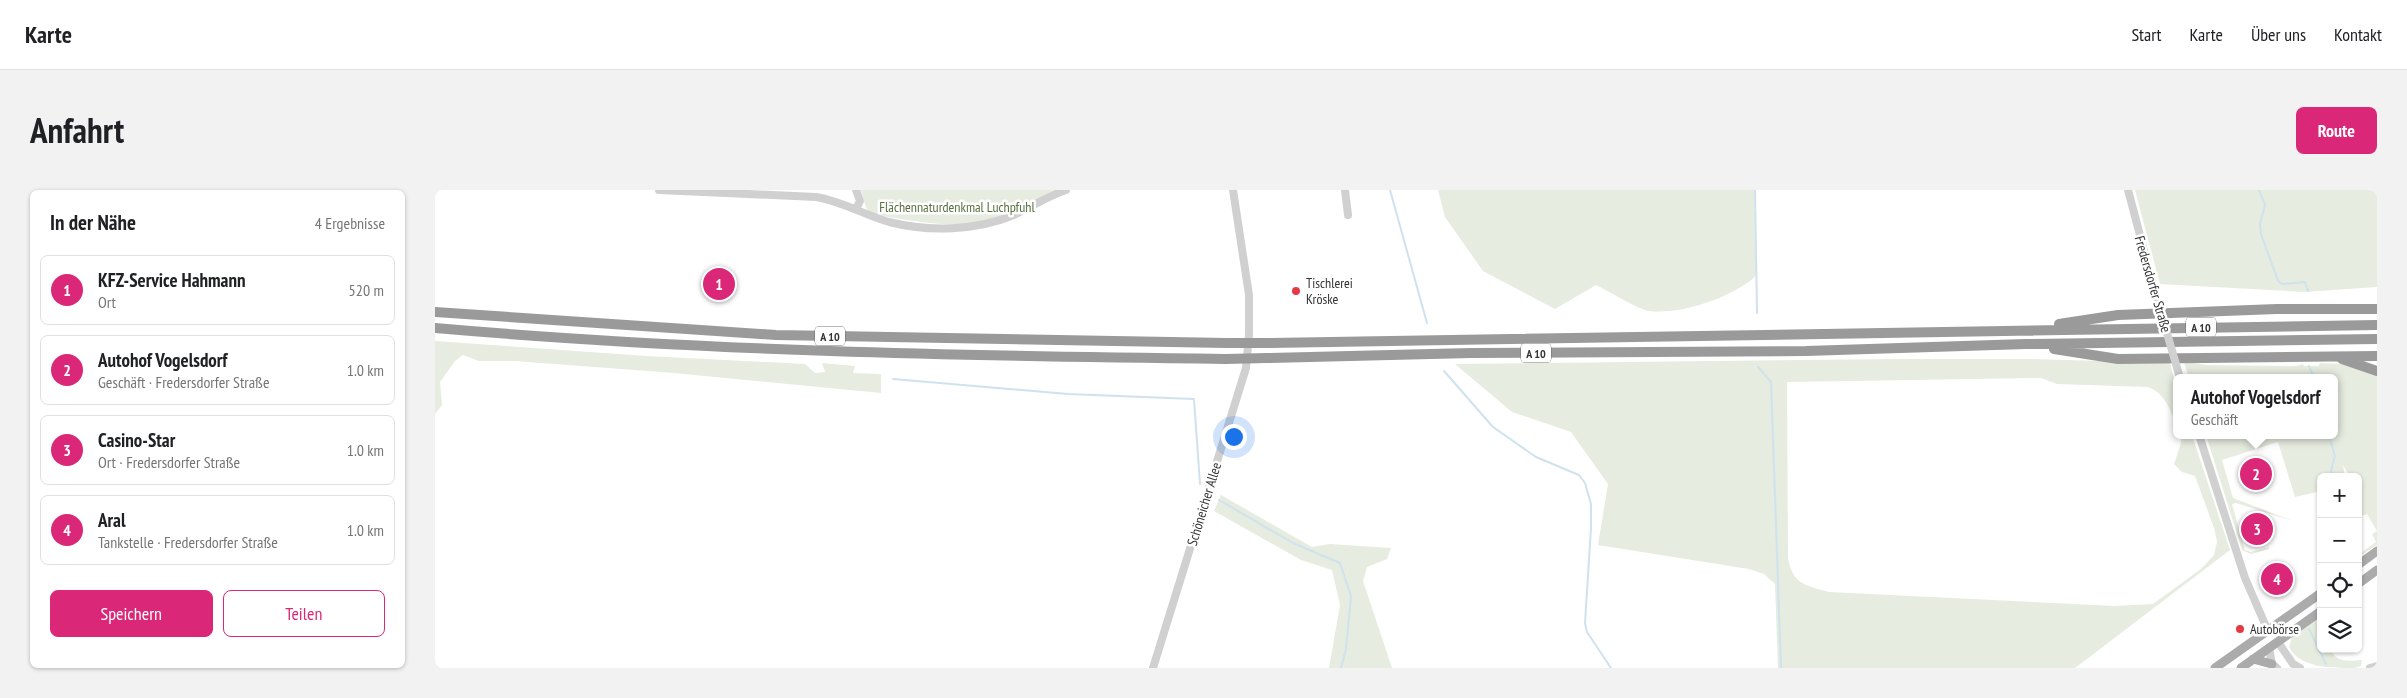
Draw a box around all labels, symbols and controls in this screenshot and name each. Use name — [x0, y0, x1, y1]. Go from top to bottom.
text: Karte — [25, 19, 72, 50]
text: Start — [2131, 23, 2162, 46]
text: Karte — [2190, 23, 2223, 46]
text: Über uns — [2251, 23, 2306, 46]
text: Kontakt — [2334, 23, 2382, 46]
text: Anfahrt — [30, 107, 124, 153]
button: Route — [2296, 107, 2377, 154]
park label: Flächennaturdenkmal Luchpfuhl — [879, 198, 1035, 216]
text: In der Nähe — [50, 209, 136, 236]
text: 4 Ergebnisse — [315, 213, 385, 233]
street label: Fredersdorfer Straße — [2131, 234, 2175, 335]
pin: 1 — [703, 265, 735, 303]
text: KFZ-Service Hahmann — [98, 268, 246, 292]
place label: Tischlerei Kröske — [1306, 274, 1353, 308]
text: 1 — [63, 280, 71, 300]
text: 520 m — [349, 280, 384, 300]
marker: Tischlerei Kröske — [1290, 285, 1302, 297]
text: Ort — [98, 292, 116, 312]
road number: A 10 — [2186, 318, 2216, 336]
road number: A 10 — [815, 326, 845, 346]
road number: A 10 — [1521, 344, 1551, 362]
text: Autohof Vogelsdorf — [98, 348, 227, 372]
text: 2 — [63, 360, 71, 380]
text: 1.0 km — [347, 360, 384, 380]
text: Geschäft · Fredersdorfer Straße — [98, 372, 270, 392]
popup — [2173, 374, 2338, 439]
text: Autohof Vogelsdorf — [2191, 385, 2320, 409]
text: Geschäft — [2191, 409, 2238, 429]
your location — [1221, 424, 1247, 450]
text: Casino-Star — [98, 428, 175, 452]
text: 3 — [63, 440, 71, 460]
text: 1.0 km — [347, 440, 384, 460]
text: Ort · Fredersdorfer Straße — [98, 452, 240, 472]
pin: 2 — [2240, 455, 2272, 493]
street label: Schöneicher Allee — [1183, 460, 1225, 548]
map controls — [2317, 473, 2362, 653]
button: + — [2317, 473, 2362, 518]
text: Aral — [98, 508, 126, 532]
pin: 3 — [2241, 510, 2273, 548]
button: − — [2317, 518, 2362, 563]
text: 4 — [63, 520, 71, 540]
text: 1.0 km — [347, 520, 384, 540]
text: Tankstelle · Fredersdorfer Straße — [98, 532, 278, 552]
pin: 4 — [2261, 560, 2293, 598]
button: locate — [2317, 563, 2362, 608]
button: Speichern — [50, 590, 213, 637]
button: Teilen — [223, 590, 385, 637]
button: layers — [2317, 608, 2362, 653]
place label: Autobörse — [2250, 620, 2299, 638]
marker: Autobörse — [2234, 623, 2246, 635]

